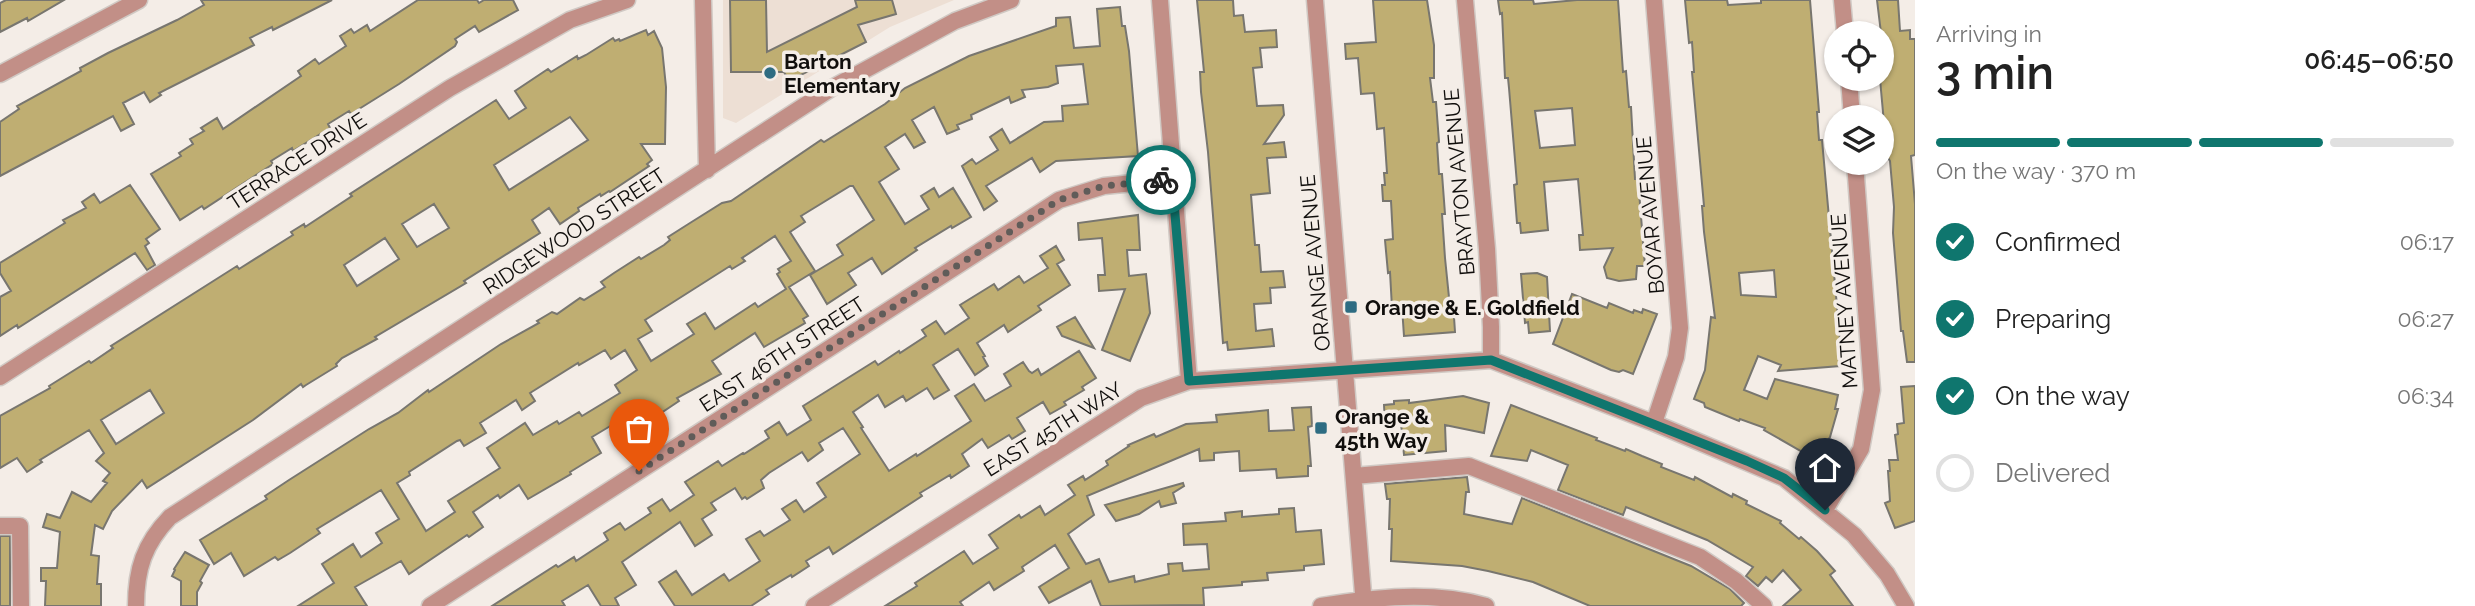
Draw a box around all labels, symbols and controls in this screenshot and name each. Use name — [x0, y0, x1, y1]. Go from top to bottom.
text: Arriving in — [1936, 20, 2042, 47]
map controls — [1824, 21, 1894, 175]
button: locate — [1824, 21, 1894, 91]
text: 06:45–06:50 — [2304, 45, 2454, 75]
text: 3 min — [1936, 46, 2054, 100]
place label: Barton Elementary — [784, 49, 901, 98]
marker: Barton Elementary — [762, 65, 778, 81]
street label: BRAYTON AVENUE — [1438, 87, 1480, 277]
button: layers — [1824, 105, 1894, 175]
street label: TERRACE DRIVE — [223, 107, 371, 215]
street label: BOYAR AVENUE — [1631, 135, 1669, 295]
courier — [1126, 145, 1196, 215]
text: On the way · 370 m — [1936, 157, 2136, 184]
icon: bike — [1142, 161, 1180, 199]
street label: RIDGEWOOD STREET — [478, 162, 670, 299]
street label: ORANGE AVENUE — [1295, 174, 1335, 352]
street label: MATNEY AVENUE — [1825, 213, 1863, 389]
icon: check — [1936, 223, 1974, 261]
text: Confirmed — [1995, 227, 2121, 257]
text: 06:17 — [2400, 228, 2454, 255]
street label: EAST 46TH STREET — [695, 291, 870, 417]
place label: Orange & E. Goldfield — [1365, 295, 1580, 320]
marker: Orange & E. Goldfield — [1343, 299, 1359, 315]
icon: check — [1936, 300, 1974, 338]
text: Preparing — [1995, 304, 2111, 334]
text: 06:27 — [2397, 305, 2454, 332]
street label: EAST 45TH WAY — [979, 376, 1127, 482]
icon: check — [1936, 377, 1974, 415]
text: On the way — [1995, 381, 2130, 411]
text: 06:34 — [2397, 382, 2454, 409]
pin — [609, 399, 669, 471]
place label: Orange & 45th Way — [1335, 404, 1430, 453]
icon: bag — [620, 410, 658, 448]
marker: Orange & 45th Way — [1313, 420, 1329, 436]
pin — [1795, 438, 1855, 510]
icon: home — [1806, 449, 1844, 487]
text: Delivered — [1995, 458, 2110, 488]

